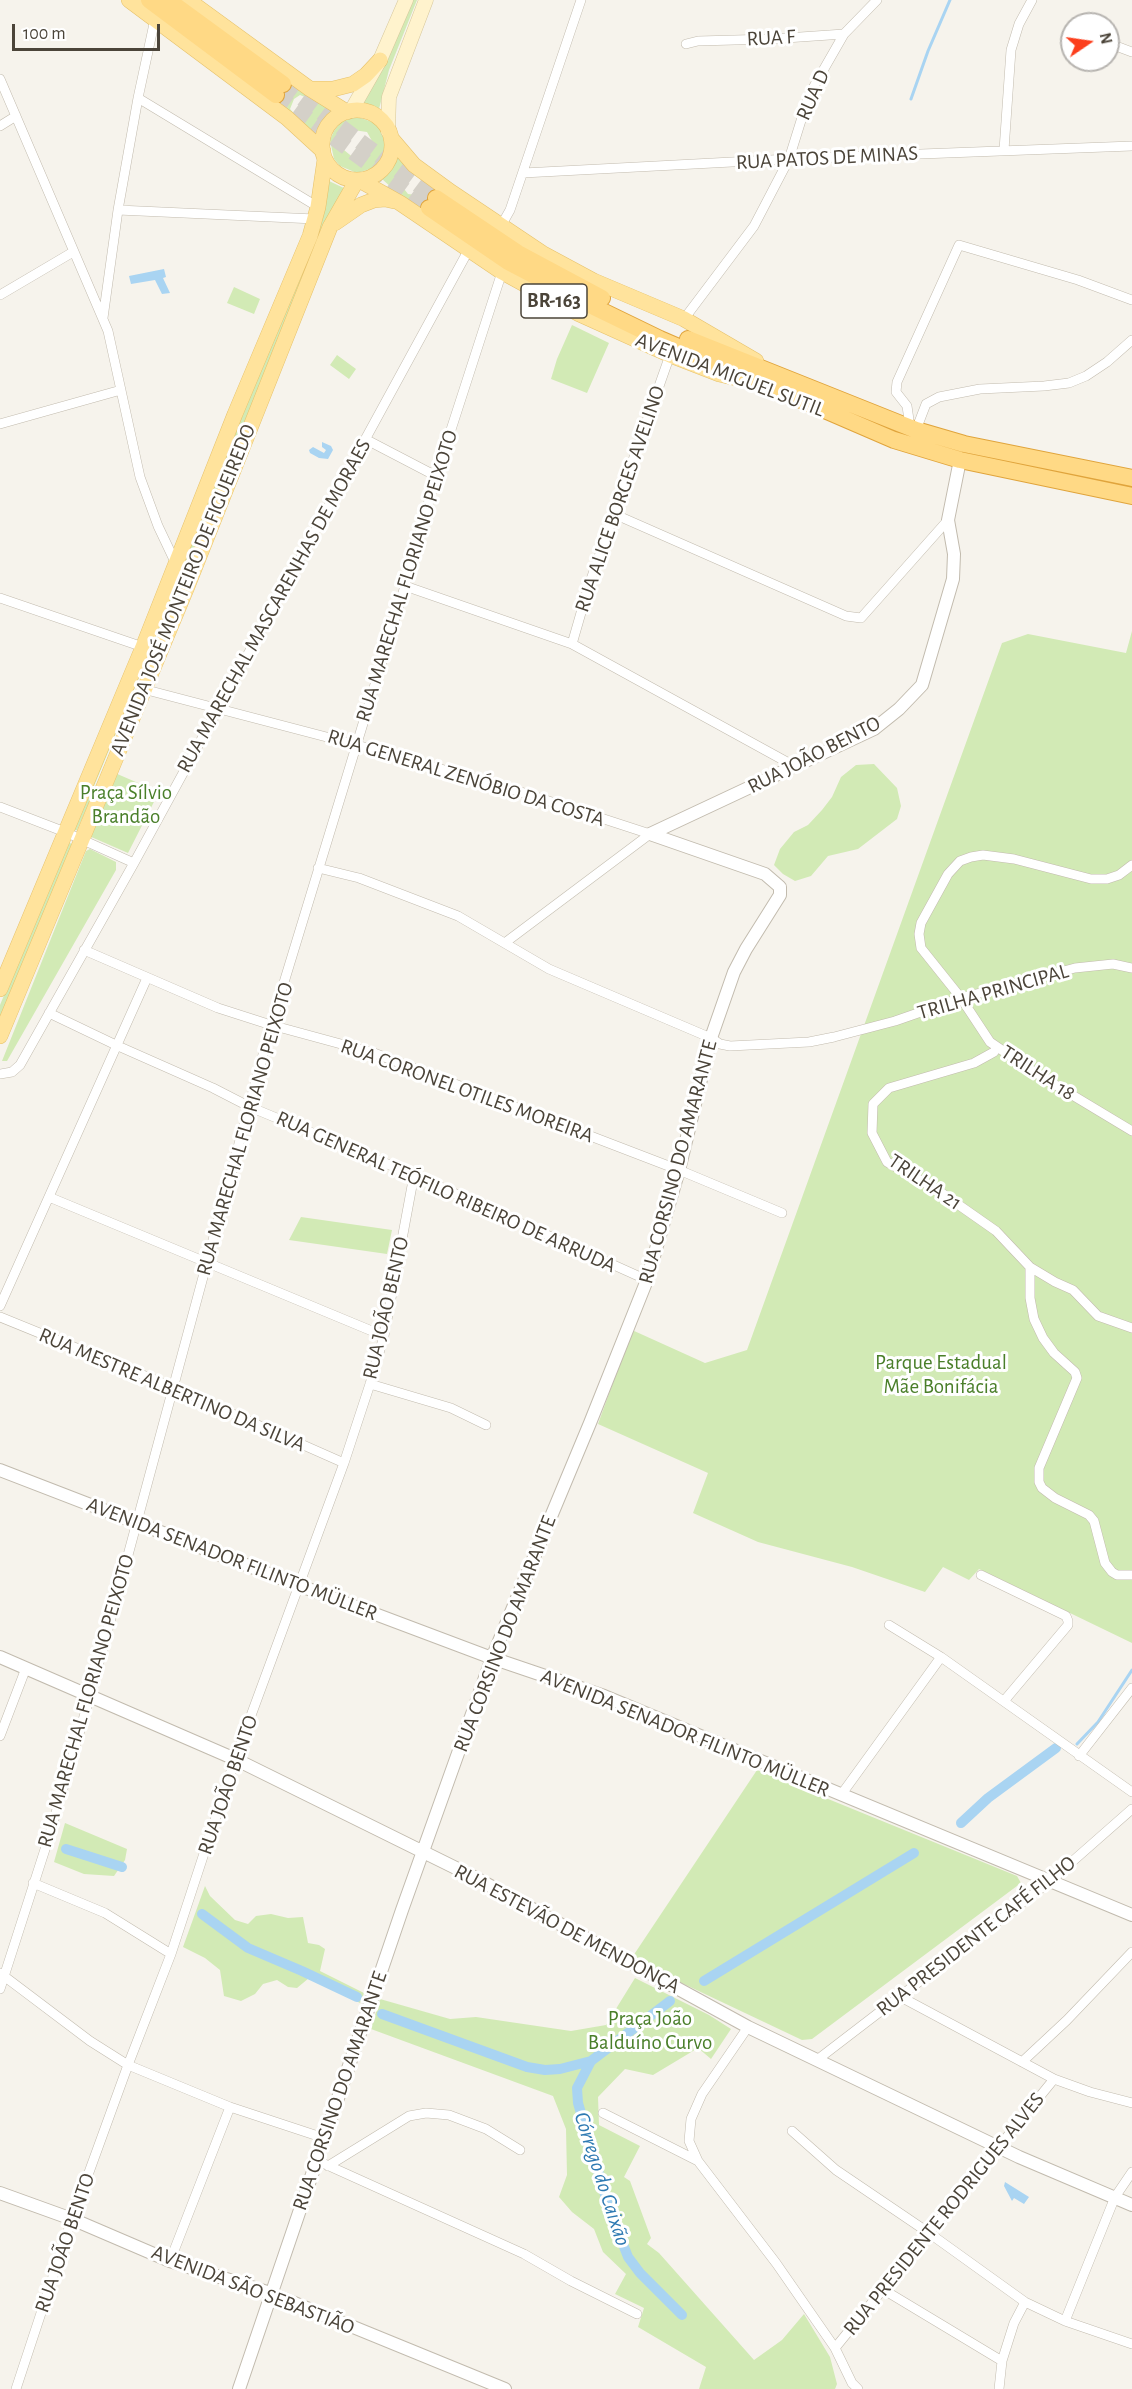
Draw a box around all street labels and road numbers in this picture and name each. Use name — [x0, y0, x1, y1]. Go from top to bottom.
street label: RUA F — [746, 24, 796, 52]
street label: RUA D — [791, 66, 835, 124]
street label: RUA PATOS DE MINAS — [735, 141, 919, 175]
road number: BR-163 — [521, 284, 587, 318]
street label: AVENIDA MIGUEL SUTIL — [632, 327, 828, 423]
street label: RUA ALICE BORGES AVELINO — [569, 382, 671, 616]
street label: AVENIDA JOSÉ MONTEIRO DE FIGUEIREDO — [105, 421, 261, 759]
street label: RUA MARECHAL FLORIANO PEIXOTO — [351, 427, 463, 725]
street label: RUA MARECHAL MASCARENHAS DE MORAES — [171, 435, 377, 777]
street label: RUA JOÃO BENTO — [743, 711, 885, 799]
street label: RUA GENERAL ZENÓBIO DA COSTA — [324, 724, 608, 832]
street label: TRILHA PRINCIPAL — [915, 958, 1071, 1026]
street label: RUA MARECHAL FLORIANO PEIXOTO — [191, 979, 299, 1279]
street label: RUA CORONEL OTILES MOREIRA — [337, 1033, 597, 1149]
street label: RUA CORSINO DO AMARANTE — [633, 1037, 723, 1287]
street label: TRILHA 18 — [996, 1040, 1080, 1106]
street label: RUA GENERAL TEÓFILO RIBEIRO DE ARRUDA — [272, 1105, 620, 1279]
street label: TRILHA 21 — [884, 1148, 966, 1216]
street label: RUA JOÃO BENTO — [357, 1234, 415, 1382]
street label: RUA MESTRE ALBERTINO DA SILVA — [35, 1322, 309, 1458]
street label: AVENIDA SENADOR FILINTO MÜLLER — [83, 1492, 381, 1626]
street label: RUA CORSINO DO AMARANTE — [448, 1512, 562, 1756]
street label: RUA MARECHAL FLORIANO PEIXOTO — [32, 1551, 140, 1851]
street label: AVENIDA SENADOR FILINTO MÜLLER — [537, 1663, 833, 1803]
street label: RUA JOÃO BENTO — [192, 1712, 264, 1858]
street label: RUA PRESIDENTE CAFÉ FILHO — [871, 1850, 1081, 2022]
street label: RUA ESTEVÃO DE MENDONÇA — [450, 1859, 684, 1999]
street label: RUA CORSINO DO AMARANTE — [287, 1968, 393, 2214]
street label: RUA PRESIDENTE RODRIGUES ALVES — [838, 2087, 1050, 2341]
street label: RUA JOÃO BENTO — [29, 2170, 101, 2316]
street label: AVENIDA SÃO SEBASTIÃO — [148, 2240, 358, 2340]

